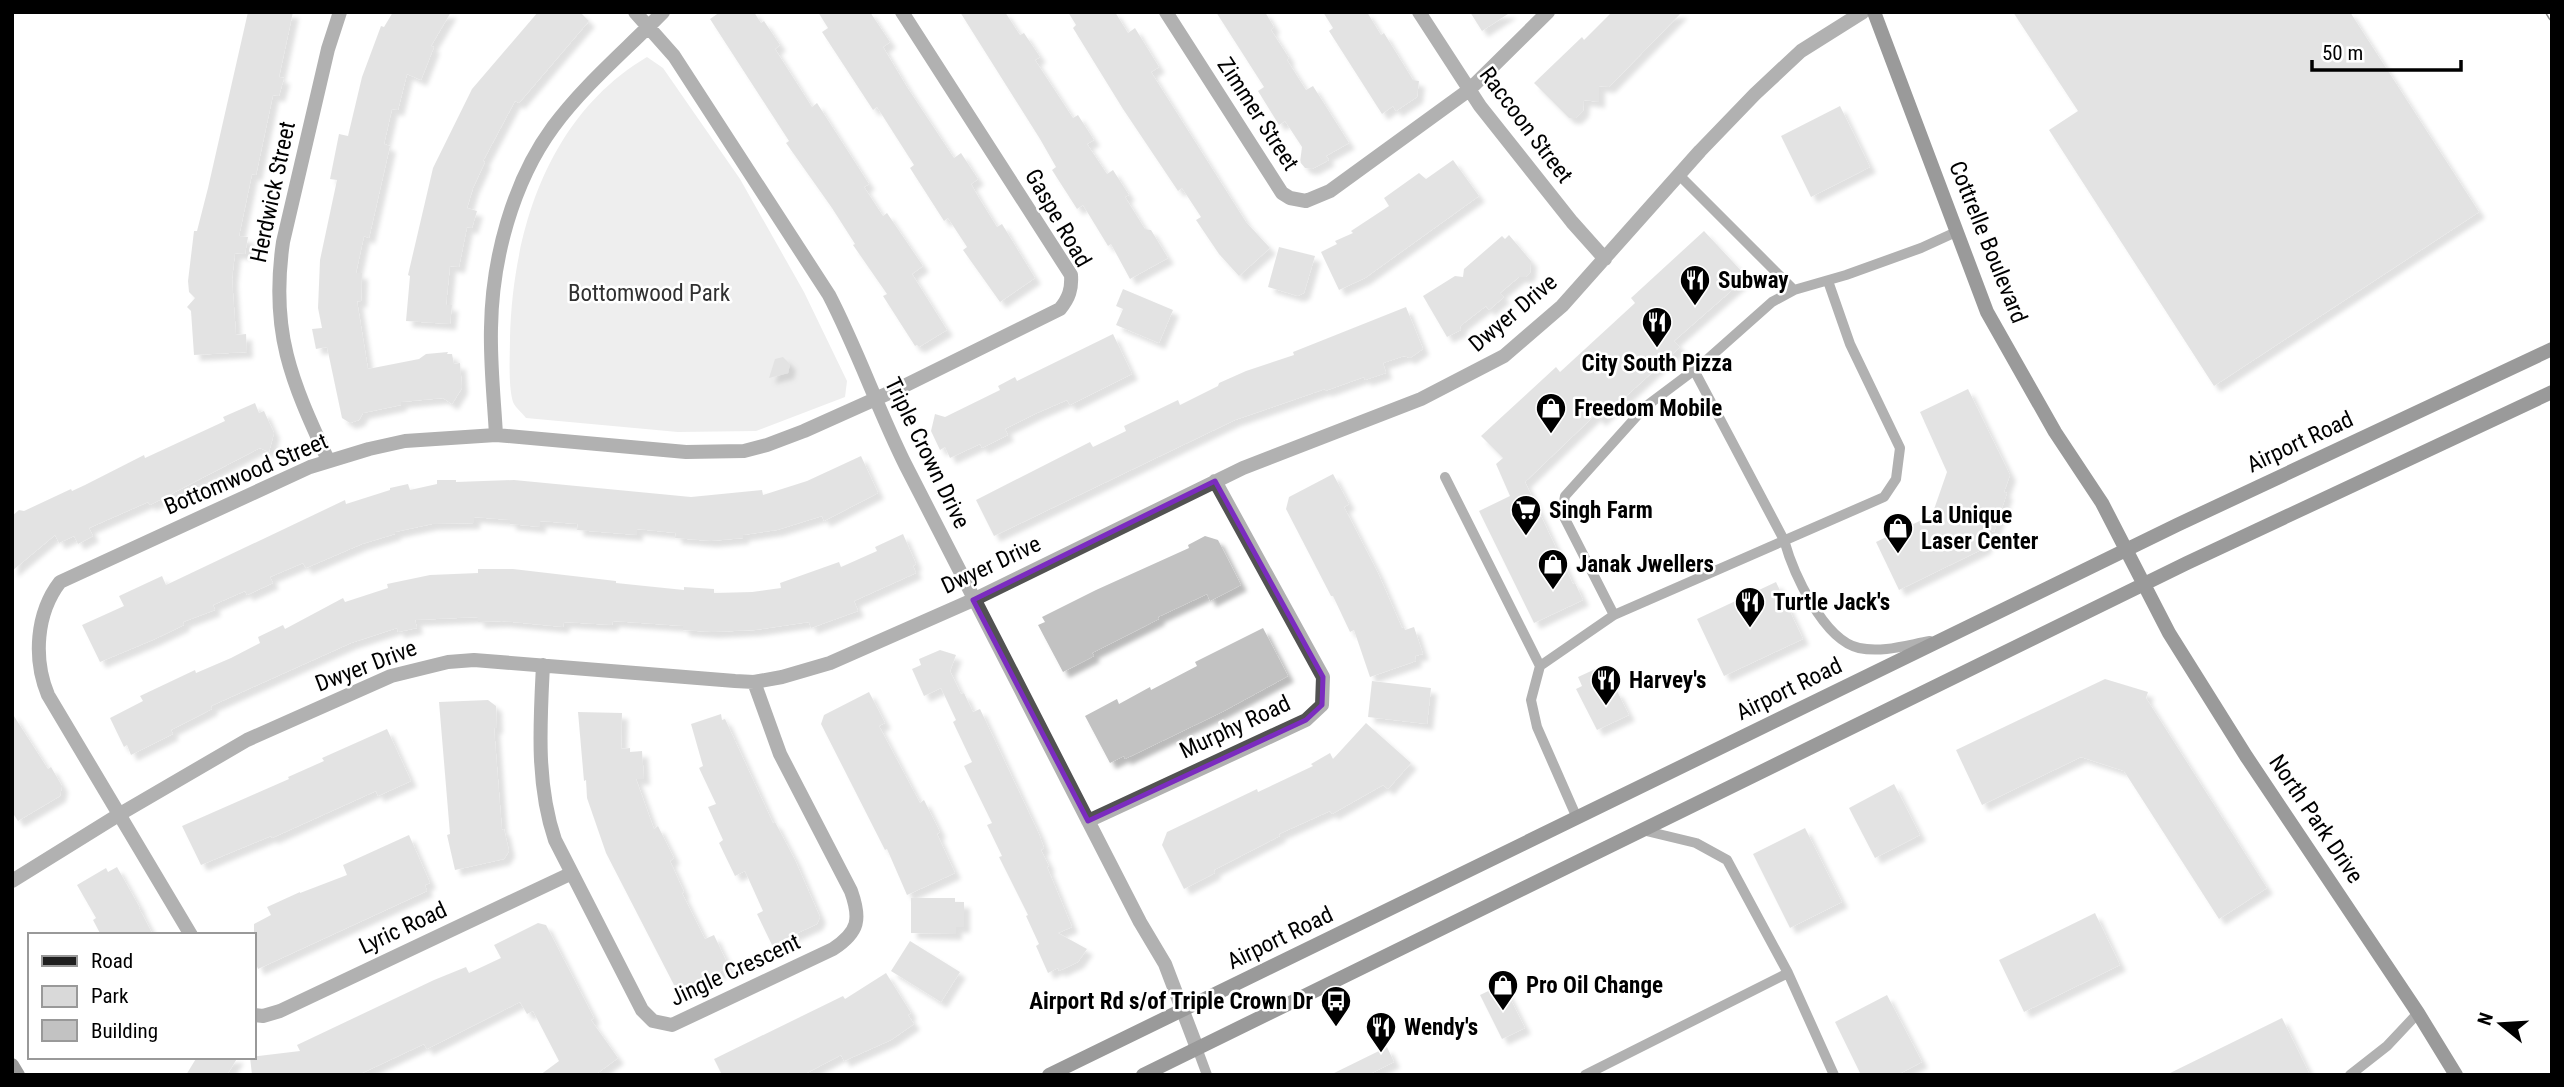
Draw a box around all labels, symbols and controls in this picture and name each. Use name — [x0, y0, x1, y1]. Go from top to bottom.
scale bar — [2312, 28, 2461, 72]
text: 50 m — [2322, 41, 2363, 65]
street label: Zimmer Street — [1212, 53, 1304, 175]
street label: Raccoon Street — [1474, 62, 1578, 188]
street label: Herdwick Street — [245, 119, 301, 265]
street label: Cottrelle Boulevard — [1943, 157, 2033, 327]
street label: Gaspe Road — [1019, 164, 1097, 272]
restaurant icon: Subway — [1678, 263, 1712, 307]
place label: Subway — [1718, 267, 1789, 294]
street label: Dwyer Drive — [1464, 268, 1562, 358]
park label: Bottomwood Park — [568, 280, 731, 307]
restaurant icon: City South Pizza — [1640, 305, 1674, 349]
place label: City South Pizza — [1582, 350, 1733, 377]
street label: Triple Crown Drive — [879, 373, 975, 533]
shop icon: Freedom Mobile — [1534, 391, 1568, 435]
place label: Freedom Mobile — [1574, 395, 1722, 422]
street label: Airport Road — [2243, 406, 2357, 478]
street label: Bottomwood Street — [160, 427, 332, 521]
supermarket icon: Singh Farm — [1509, 493, 1543, 537]
place label: Singh Farm — [1549, 497, 1653, 524]
place label: La Unique Laser Center — [1921, 502, 2039, 555]
shop icon: La Unique Laser Center — [1881, 511, 1915, 555]
street label: Dwyer Drive — [937, 530, 1045, 600]
shop icon: Janak Jwellers — [1536, 547, 1570, 591]
place label: Janak Jwellers — [1576, 551, 1714, 578]
restaurant icon: Turtle Jack's — [1733, 585, 1767, 629]
place label: Turtle Jack's — [1773, 589, 1890, 616]
street label: Dwyer Drive — [311, 634, 421, 698]
street label: Airport Road — [1732, 652, 1846, 726]
restaurant icon: Harvey's — [1589, 663, 1623, 707]
place label: Harvey's — [1629, 667, 1706, 694]
street label: Murphy Road — [1175, 690, 1295, 764]
street label: North Park Drive — [2263, 750, 2369, 888]
street label: Lyric Road — [355, 896, 451, 960]
street label: Airport Road — [1223, 901, 1337, 975]
street label: Jingle Crescent — [666, 928, 804, 1012]
legend — [28, 933, 256, 1059]
text: Road — [91, 949, 133, 973]
shop icon: Pro Oil Change — [1486, 968, 1520, 1012]
place label: Pro Oil Change — [1526, 972, 1663, 999]
text: Park — [91, 984, 129, 1008]
bus stop icon: Airport Rd s/of Triple Crown Dr — [1319, 984, 1353, 1028]
place label: Airport Rd s/of Triple Crown Dr — [1029, 988, 1313, 1015]
north arrow — [2466, 989, 2536, 1059]
restaurant icon: Wendy's — [1364, 1010, 1398, 1054]
text: N — [2473, 1010, 2498, 1028]
place label: Wendy's — [1404, 1014, 1478, 1041]
text: Building — [91, 1019, 158, 1043]

